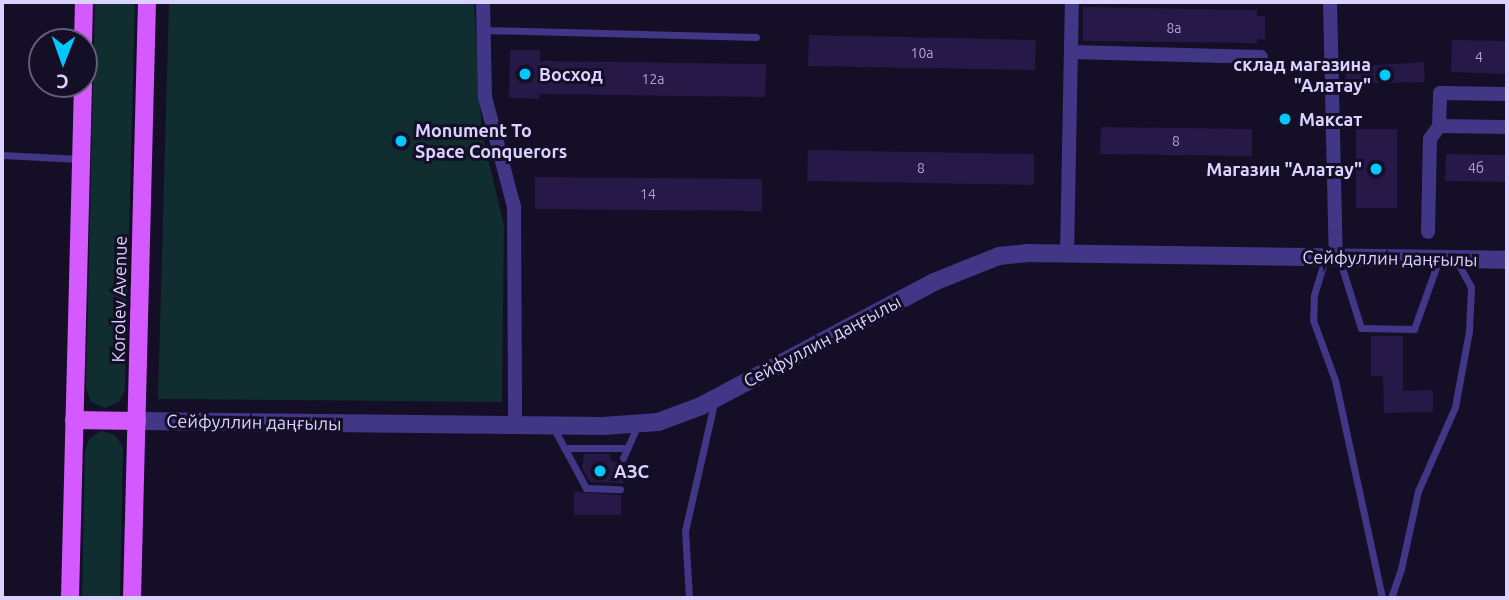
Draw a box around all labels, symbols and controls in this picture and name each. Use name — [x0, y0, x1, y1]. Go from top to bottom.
house number: 8а — [1166, 20, 1182, 36]
north arrow — [28, 28, 98, 98]
house number: 10а — [911, 45, 933, 61]
house number: 4 — [1475, 49, 1483, 65]
place label: склад магазина "Алатау" — [1233, 54, 1371, 96]
place label: Восход — [539, 63, 603, 85]
marker: Восход — [517, 66, 533, 82]
marker: склад магазина "Алатау" — [1377, 67, 1393, 83]
text: С — [56, 71, 69, 93]
house number: 12а — [642, 71, 664, 87]
place label: Максат — [1299, 108, 1362, 130]
marker: Максат — [1277, 111, 1293, 127]
place label: Monument To Space Conquerors — [415, 120, 567, 162]
marker: Monument To Space Conquerors — [393, 133, 409, 149]
house number: 8 — [1172, 133, 1180, 149]
place label: Магазин "Алатау" — [1206, 158, 1362, 180]
house number: 8 — [917, 160, 925, 176]
house number: 4б — [1468, 160, 1484, 176]
marker: Магазин "Алатау" — [1368, 161, 1384, 177]
house number: 14 — [640, 186, 656, 202]
street label: Korolev Avenue — [107, 235, 131, 363]
street label: Сейфуллин даңғылы — [1302, 246, 1478, 270]
street label: Сейфуллин даңғылы — [740, 290, 904, 392]
street label: Сейфуллин даңғылы — [166, 410, 342, 434]
place label: АЗС — [614, 460, 649, 482]
marker: АЗС — [592, 463, 608, 479]

